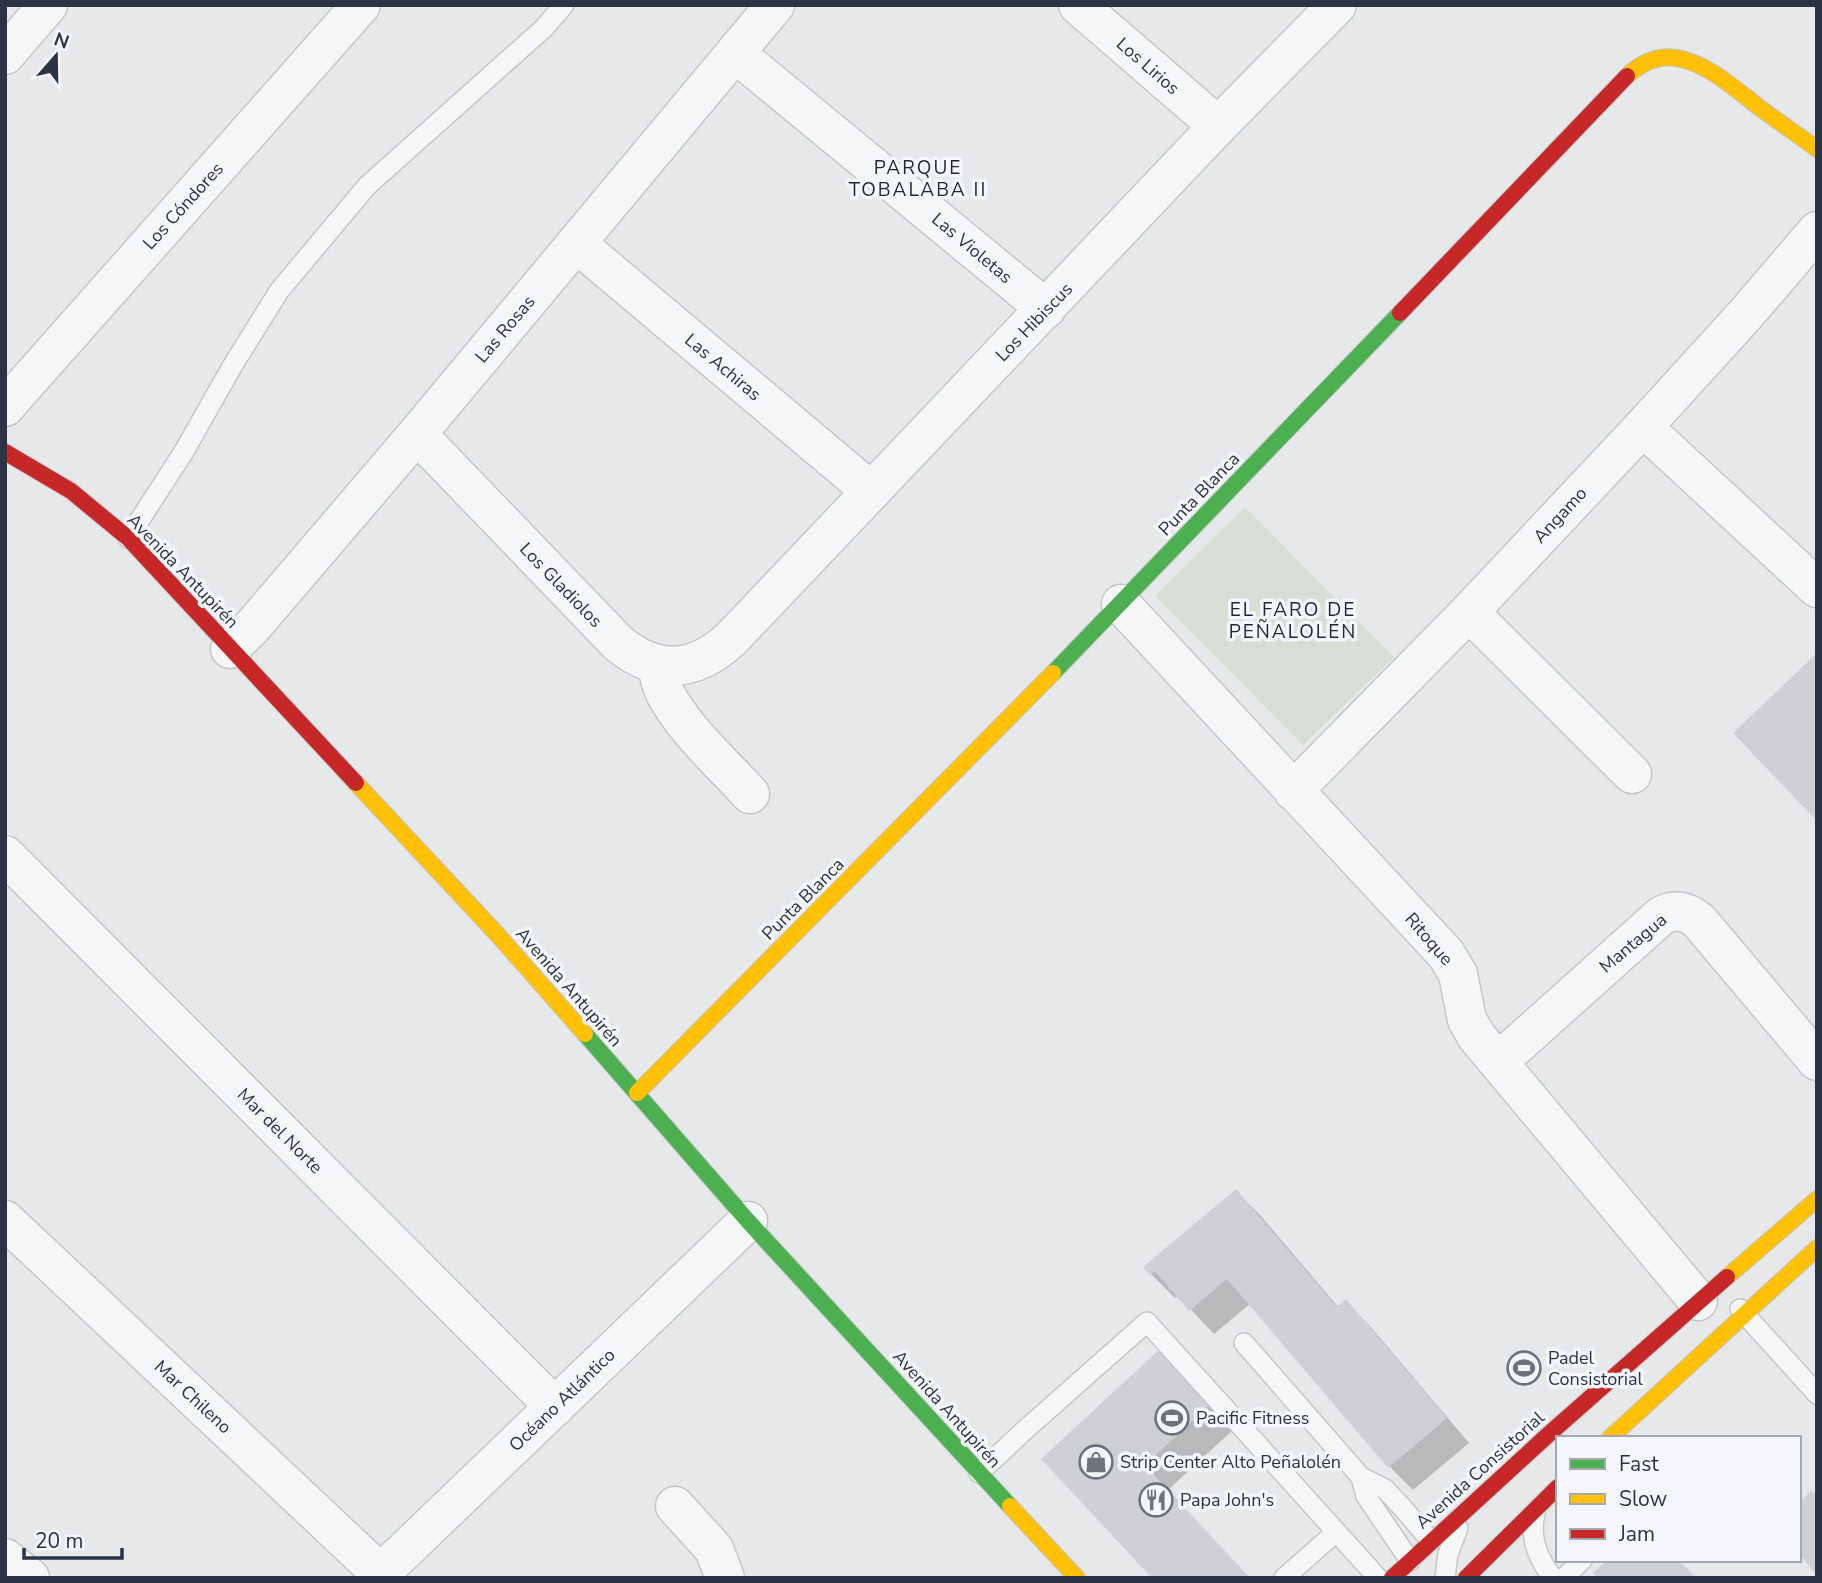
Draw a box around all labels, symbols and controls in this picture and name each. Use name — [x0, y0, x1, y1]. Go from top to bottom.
north arrow — [21, 21, 91, 91]
text: N — [50, 26, 73, 56]
street label: Los Lirios — [1111, 32, 1185, 100]
district label: PARQUE TOBALABA II — [849, 155, 987, 203]
street label: Los Cóndores — [137, 157, 229, 255]
street label: Las Violetas — [927, 207, 1017, 289]
street label: Los Hibiscus — [990, 277, 1078, 367]
street label: Las Rosas — [470, 290, 540, 368]
street label: Las Achiras — [680, 328, 766, 406]
street label: Punta Blanca — [1153, 447, 1245, 541]
street label: Angamo — [1528, 482, 1592, 548]
street label: Avenida Antupirén — [122, 508, 244, 634]
street label: Los Gladiolos — [514, 537, 608, 633]
district label: EL FARO DE PEÑALOLÉN — [1229, 597, 1357, 645]
street label: Punta Blanca — [757, 853, 849, 945]
street label: Ritoque — [1399, 908, 1459, 970]
street label: Mantagua — [1594, 908, 1672, 978]
street label: Avenida Antupirén — [510, 922, 628, 1052]
street label: Mar del Norte — [232, 1083, 328, 1179]
street label: Océano Atlántico — [504, 1343, 620, 1457]
street label: Avenida Antupirén — [888, 1345, 1006, 1473]
place label: Padel Consistorial — [1548, 1346, 1643, 1391]
sports icon: Padel Consistorial — [1505, 1349, 1543, 1387]
street label: Mar Chileno — [149, 1355, 237, 1439]
sports icon: Pacific Fitness — [1153, 1399, 1191, 1437]
street label: Avenida Consistorial — [1411, 1405, 1550, 1534]
place label: Pacific Fitness — [1196, 1406, 1310, 1430]
legend — [1556, 1436, 1801, 1562]
shop icon: Strip Center Alto Peñalolén — [1077, 1443, 1115, 1481]
place label: Strip Center Alto Peñalolén — [1120, 1450, 1341, 1474]
text: Fast — [1619, 1450, 1659, 1478]
restaurant icon: Papa John's — [1137, 1481, 1175, 1519]
text: Slow — [1619, 1485, 1668, 1513]
place label: Papa John's — [1180, 1488, 1274, 1512]
scale bar — [24, 1516, 122, 1560]
text: Jam — [1618, 1520, 1655, 1548]
text: 20 m — [35, 1527, 84, 1555]

